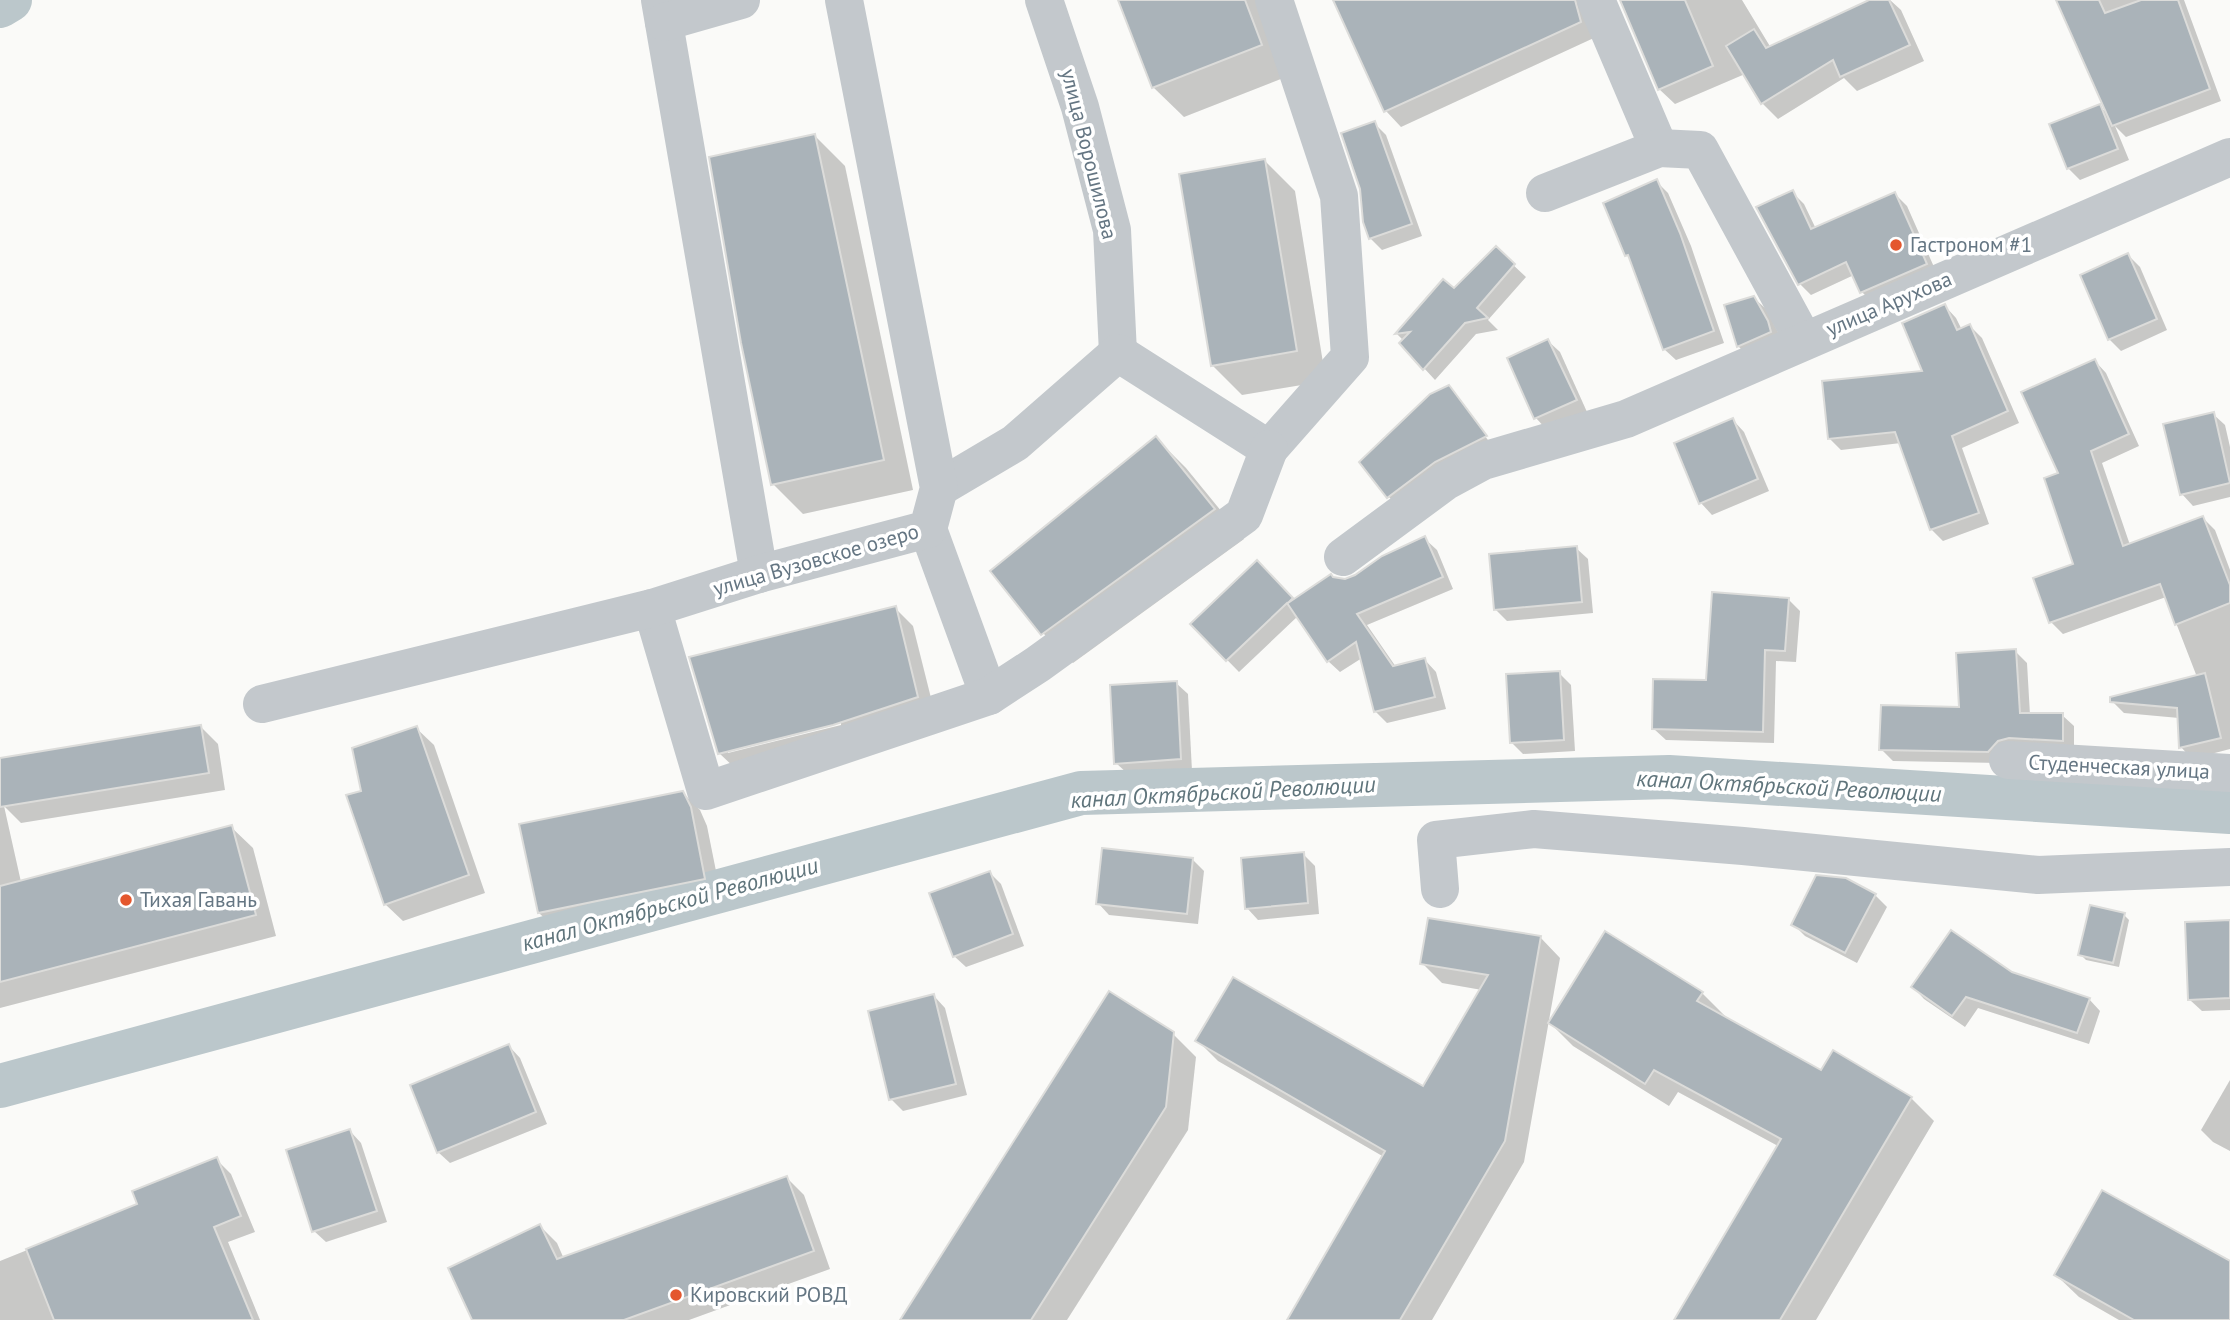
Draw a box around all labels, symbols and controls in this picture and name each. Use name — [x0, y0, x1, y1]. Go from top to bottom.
street label: улица Ворошилова — [1055, 66, 1124, 242]
place label: Гастроном #1 — [1910, 231, 2032, 258]
marker: Гастроном #1 — [1888, 237, 1904, 253]
street label: улица Арухова — [1822, 265, 1956, 342]
street label: улица Вузовское озеро — [710, 517, 922, 602]
street label: Студенческая улица — [2028, 748, 2210, 785]
water label: канал Октябрьской Революции — [1636, 763, 1942, 808]
water label: канал Октябрьской Революции — [1070, 769, 1376, 814]
water label: канал Октябрьской Революции — [519, 850, 821, 957]
place label: Тихая Гавань — [140, 886, 257, 913]
marker: Тихая Гавань — [118, 892, 134, 908]
place label: Кировский РОВД — [690, 1281, 847, 1308]
marker: Кировский РОВД — [668, 1287, 684, 1303]

